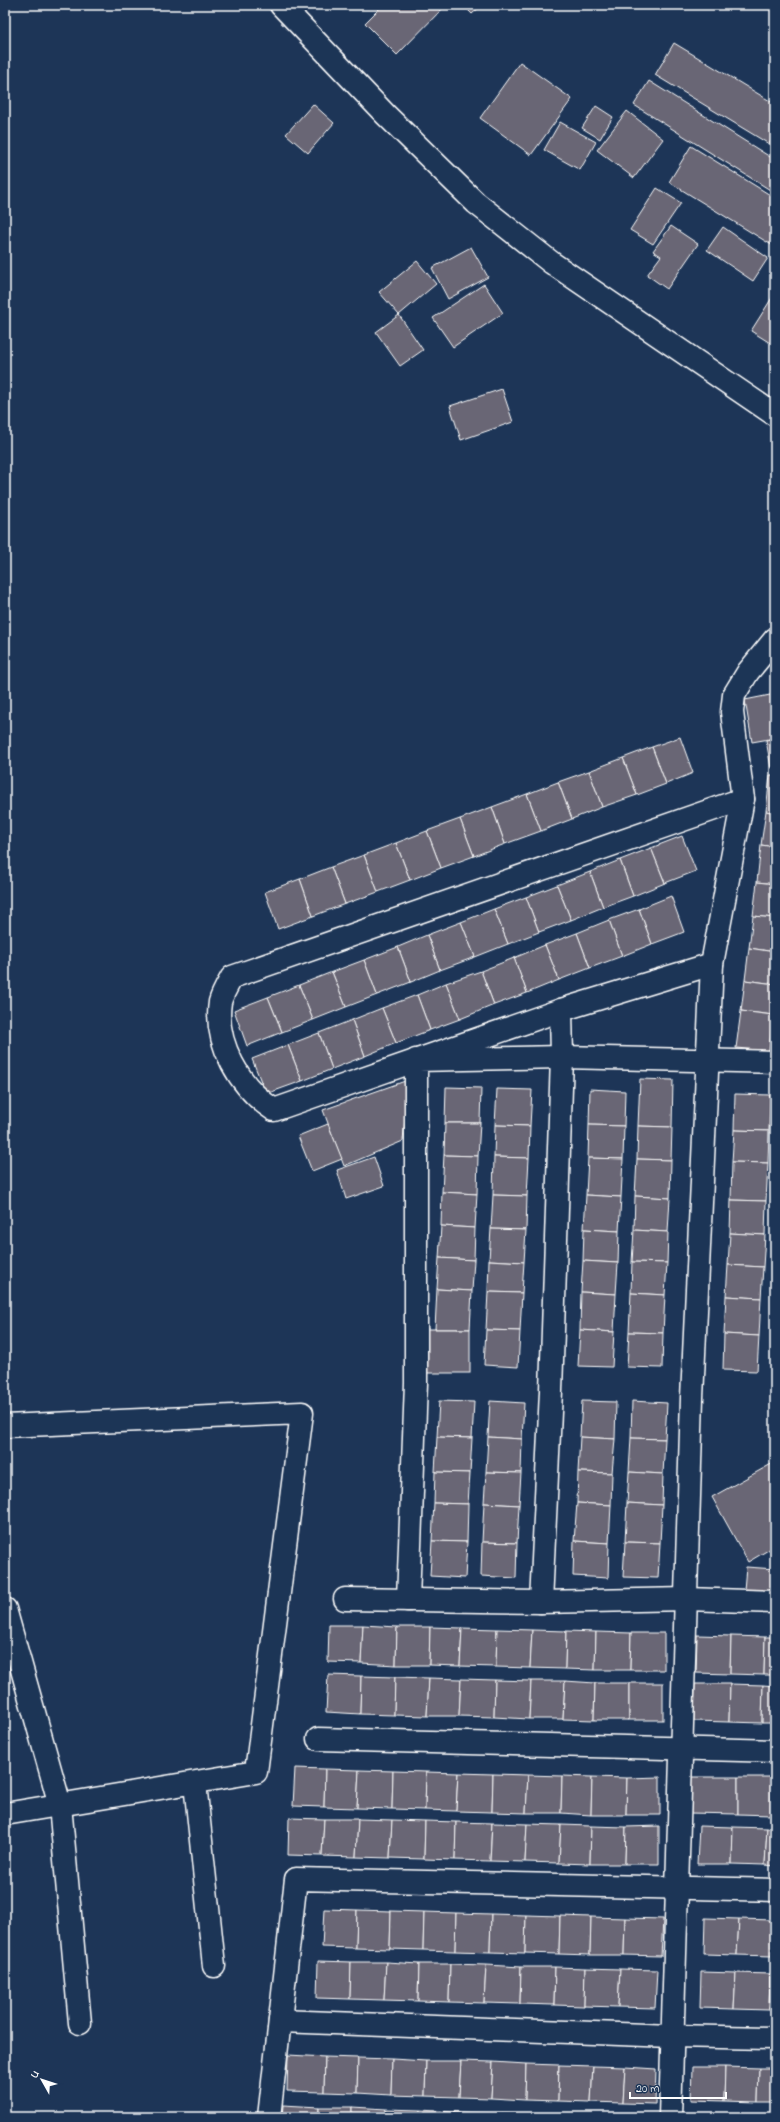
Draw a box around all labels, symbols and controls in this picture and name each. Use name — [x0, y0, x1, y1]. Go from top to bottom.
north arrow — [22, 2060, 62, 2100]
text: U — [27, 2067, 43, 2082]
scale bar — [630, 2074, 726, 2100]
text: 20 m — [636, 2080, 659, 2098]

